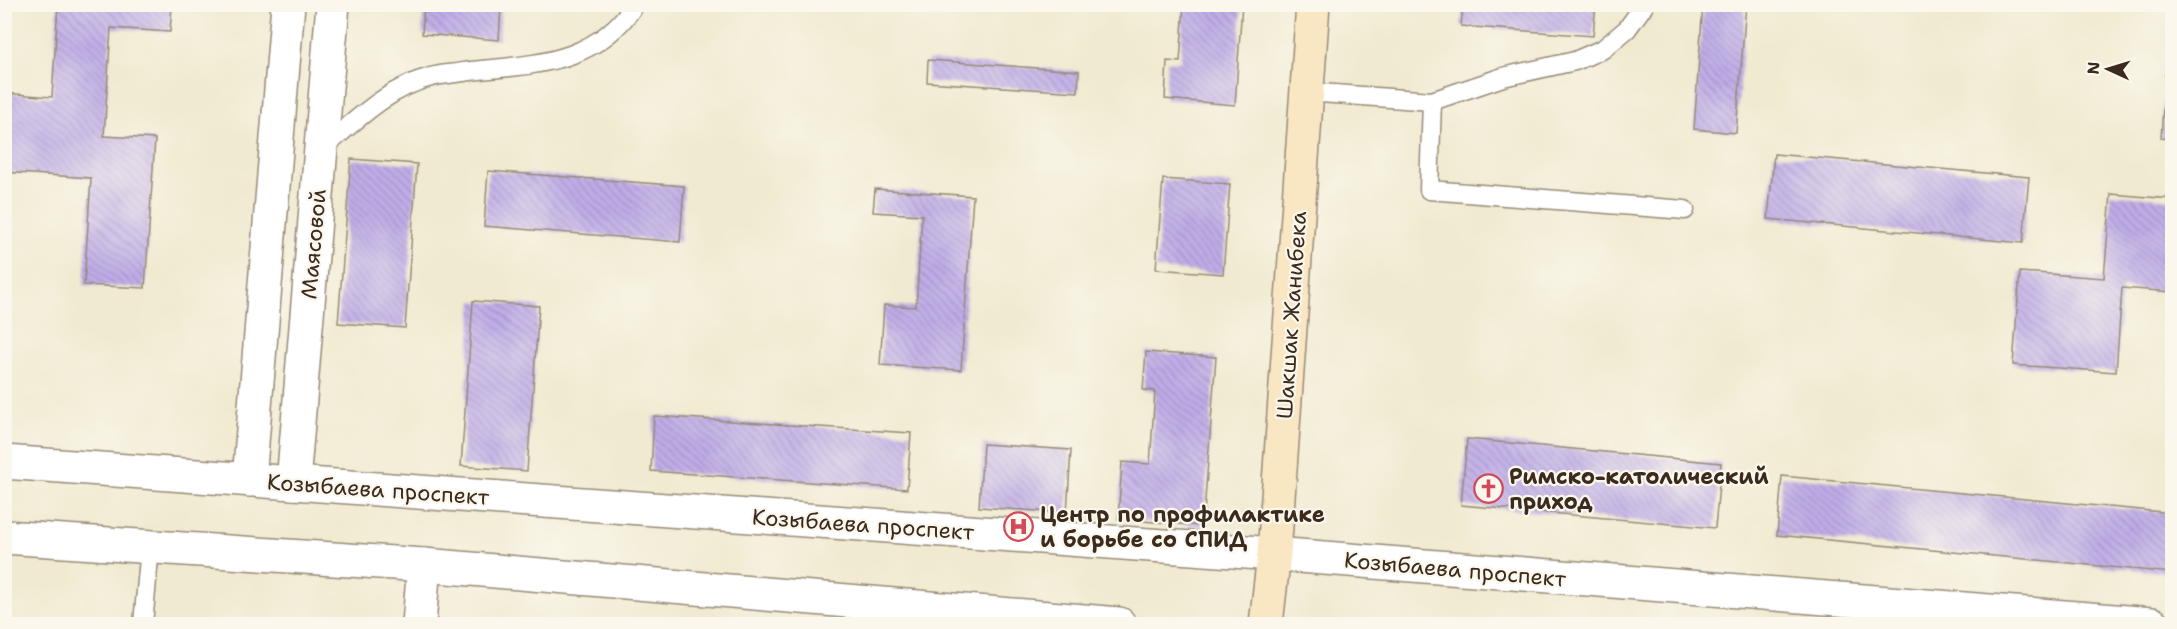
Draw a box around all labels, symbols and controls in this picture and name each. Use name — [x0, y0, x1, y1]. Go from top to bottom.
north arrow — [2078, 39, 2138, 99]
text: N — [2083, 61, 2104, 75]
street label: Маясовой — [294, 188, 333, 300]
street label: Шакшак Жанибека — [1270, 210, 1313, 420]
place label: Римско-католический приход — [1509, 462, 1769, 516]
street label: Козыбаева проспект — [266, 467, 491, 512]
church icon: Римско-католический приход — [1472, 473, 1504, 505]
place label: Центр по профилактике и борьбе со СПИД — [1040, 500, 1325, 554]
street label: Козыбаева проспект — [751, 502, 976, 547]
hospital icon: Центр по профилактике и борьбе со СПИД — [1003, 511, 1035, 543]
street label: Козыбаева проспект — [1343, 545, 1568, 594]

